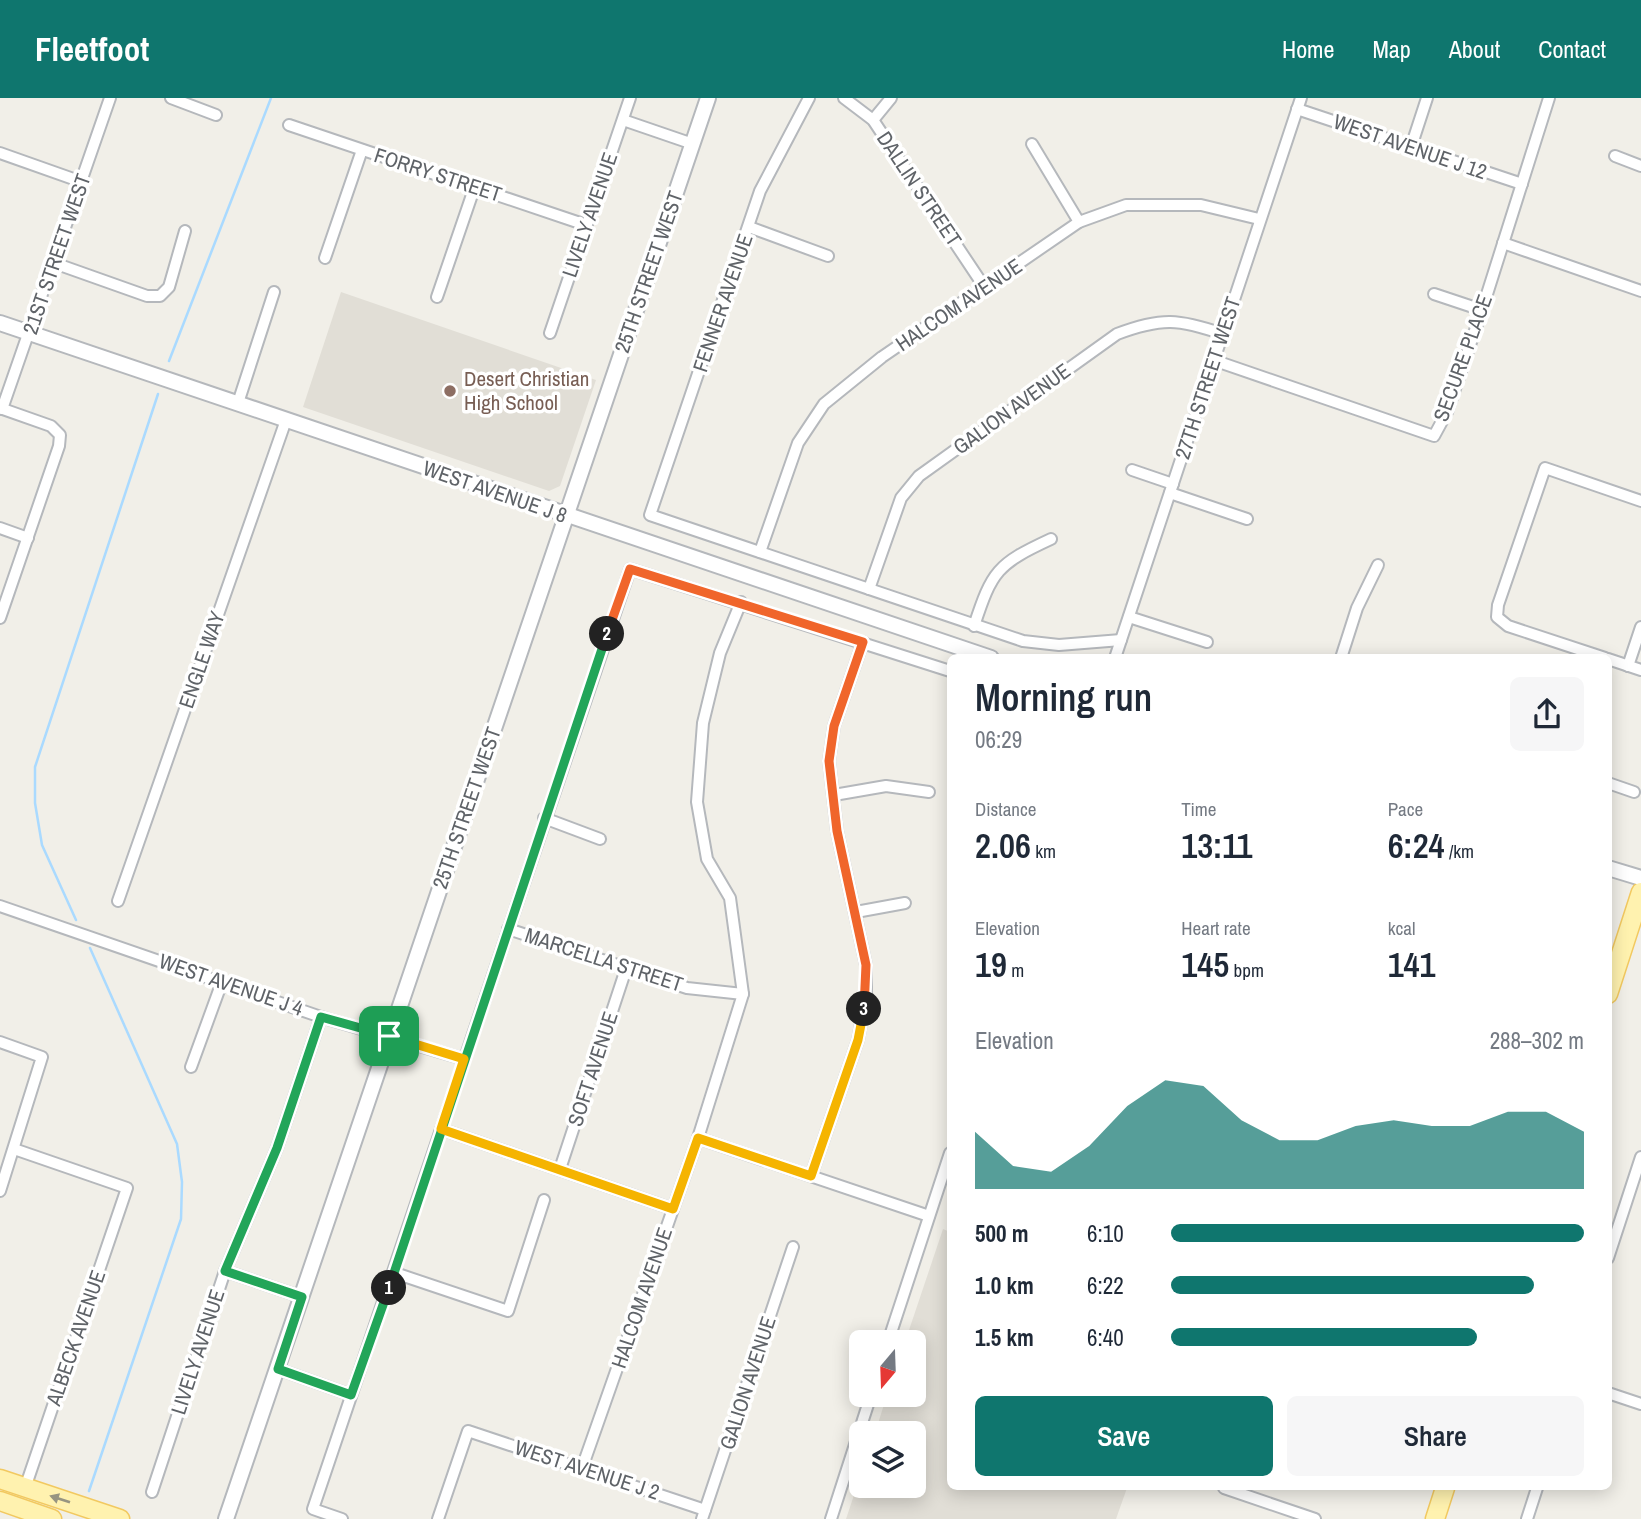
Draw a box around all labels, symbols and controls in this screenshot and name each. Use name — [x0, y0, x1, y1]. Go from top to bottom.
text: Fleetfoot — [35, 27, 149, 71]
text: Home — [1282, 33, 1334, 65]
text: Map — [1372, 33, 1411, 65]
text: About — [1449, 33, 1500, 65]
text: Contact — [1538, 33, 1606, 65]
street label: WEST AVENUE J 12 — [1330, 107, 1491, 186]
street label: DALLIN STREET — [870, 125, 969, 252]
street label: FORRY STREET — [371, 140, 506, 209]
street label: LIVELY AVENUE — [555, 149, 624, 281]
street label: 21ST STREET WEST — [15, 169, 98, 338]
street label: 25TH STREET WEST — [607, 187, 690, 356]
street label: FENNER AVENUE — [685, 230, 760, 376]
street label: HALCOM AVENUE — [890, 251, 1028, 358]
street label: SECURE PLACE — [1426, 290, 1499, 425]
street label: 27TH STREET WEST — [1168, 293, 1248, 463]
street label: GALION AVENUE — [947, 356, 1076, 461]
place label: Desert Christian High School — [464, 364, 589, 417]
marker: Desert Christian High School — [442, 383, 458, 399]
street label: WEST AVENUE J 8 — [419, 453, 571, 530]
street label: ENGLE WAY — [171, 607, 232, 712]
pin: 2 — [590, 616, 624, 652]
text: 2 — [602, 620, 611, 646]
text: Morning run — [975, 672, 1152, 723]
button: share — [1510, 677, 1584, 751]
street label: 25TH STREET WEST — [425, 723, 508, 892]
text: 06:29 — [975, 724, 1022, 755]
text: Distance — [975, 796, 1036, 822]
text: Time — [1181, 796, 1216, 822]
text: Pace — [1388, 796, 1423, 822]
text: 2.06 — [975, 822, 1031, 869]
text: 13:11 — [1181, 822, 1252, 869]
text: 6:24 — [1388, 822, 1445, 869]
text: km — [1031, 838, 1056, 864]
text: /km — [1445, 838, 1474, 864]
text: Elevation — [975, 915, 1040, 941]
text: Heart rate — [1181, 915, 1251, 941]
text: kcal — [1388, 915, 1415, 941]
street label: MARCELLA STREET — [521, 920, 687, 999]
text: 19 — [975, 941, 1007, 988]
text: 145 — [1181, 941, 1229, 988]
text: 141 — [1388, 941, 1436, 988]
street label: WEST AVENUE J 4 — [155, 946, 307, 1023]
text: m — [1007, 957, 1024, 983]
text: bpm — [1229, 957, 1264, 983]
pin: 3 — [846, 992, 882, 1026]
text: 3 — [859, 995, 868, 1021]
pin — [359, 1006, 419, 1066]
street label: SOFT AVENUE — [560, 1008, 625, 1130]
icon: arrive — [370, 1017, 408, 1055]
text: Elevation — [975, 1025, 1054, 1056]
text: 288–302 m — [1490, 1025, 1584, 1056]
text: 500 m — [975, 1218, 1028, 1249]
text: 6:10 — [1087, 1218, 1124, 1249]
street label: HALCOM AVENUE — [604, 1224, 679, 1372]
street label: ALBECK AVENUE — [38, 1266, 112, 1410]
pin: 1 — [372, 1270, 406, 1306]
text: 1.0 km — [975, 1270, 1034, 1301]
text: 6:22 — [1087, 1270, 1124, 1301]
text: 1 — [384, 1274, 393, 1300]
street label: LIVELY AVENUE — [164, 1285, 231, 1418]
street label: GALION AVENUE — [712, 1313, 783, 1453]
text: 1.5 km — [975, 1322, 1034, 1353]
text: 6:40 — [1087, 1322, 1124, 1353]
north arrow — [849, 1330, 926, 1407]
map controls — [849, 1330, 926, 1498]
button: Save — [975, 1396, 1273, 1476]
button: Share — [1287, 1396, 1584, 1476]
button: layers — [849, 1421, 926, 1498]
street label: WEST AVENUE J 2 — [511, 1432, 663, 1507]
one-way arrow — [49, 1493, 70, 1504]

